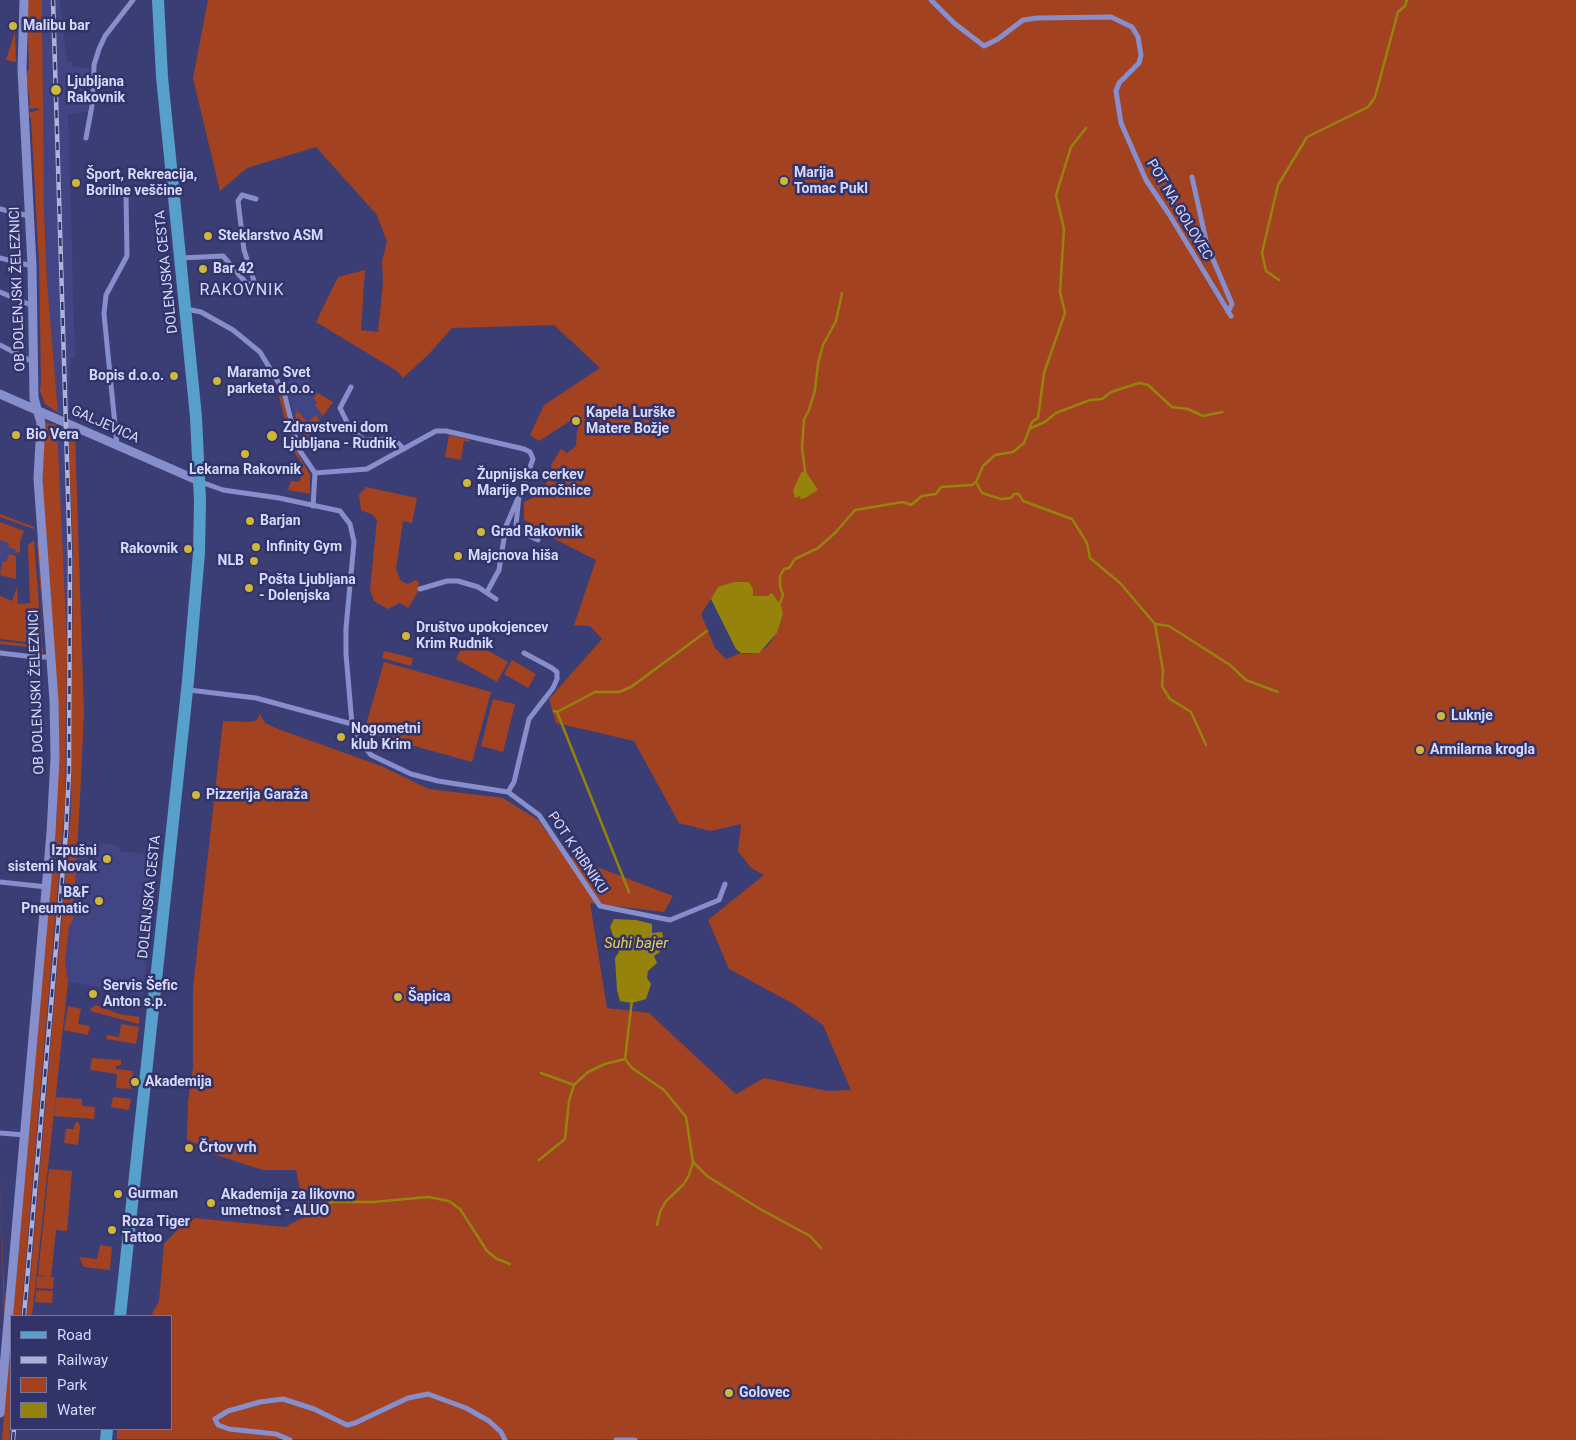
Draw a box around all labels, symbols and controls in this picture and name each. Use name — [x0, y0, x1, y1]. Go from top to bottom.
place label: Malibu bar — [23, 18, 90, 34]
marker: Malibu bar — [7, 20, 19, 32]
place label: Ljubljana Rakovnik — [67, 74, 125, 106]
marker: Ljubljana Rakovnik — [49, 83, 63, 97]
street label: POT NA GOLOVEC — [1142, 157, 1216, 263]
place label: Marija Tomac Pukl — [794, 165, 868, 198]
place label: Šport, Rekreacija, Borilne veščine — [86, 167, 197, 200]
marker: Marija Tomac Pukl — [778, 175, 790, 187]
marker: Šport, Rekreacija, Borilne veščine — [70, 177, 82, 189]
street label: OB DOLENJSKI ŽELEZNICI — [7, 206, 29, 372]
street label: DOLENJSKA CESTA — [152, 209, 182, 335]
place label: Steklarstvo ASM — [218, 228, 323, 244]
marker: Steklarstvo ASM — [202, 230, 214, 242]
place label: Bar 42 — [213, 261, 254, 277]
marker: Bar 42 — [197, 263, 209, 275]
district label: RAKOVNIK — [199, 281, 285, 301]
place label: Maramo Svet parketa d.o.o. — [227, 365, 314, 398]
place label: Bopis d.o.o. — [89, 368, 164, 384]
marker: Bopis d.o.o. — [168, 370, 180, 382]
marker: Maramo Svet parketa d.o.o. — [211, 375, 223, 387]
street label: GALJEVICA — [68, 403, 142, 447]
place label: Kapela Lurške Matere Božje — [586, 405, 675, 438]
marker: Kapela Lurške Matere Božje — [570, 415, 582, 427]
place label: Zdravstveni dom Ljubljana - Rudnik — [283, 420, 396, 452]
place label: Bio Vera — [26, 427, 79, 443]
marker: Bio Vera — [10, 429, 22, 441]
marker: Zdravstveni dom Ljubljana - Rudnik — [265, 429, 279, 443]
marker: Lekarna Rakovnik — [239, 448, 251, 460]
place label: Lekarna Rakovnik — [189, 462, 301, 478]
place label: Župnijska cerkev Marije Pomočnice — [477, 467, 591, 500]
marker: Župnijska cerkev Marije Pomočnice — [461, 477, 473, 489]
place label: Barjan — [260, 513, 301, 529]
marker: Barjan — [244, 515, 256, 527]
place label: Grad Rakovnik — [491, 524, 582, 540]
marker: Grad Rakovnik — [475, 526, 487, 538]
place label: Infinity Gym — [266, 539, 342, 555]
place label: Rakovnik — [120, 541, 178, 557]
marker: Infinity Gym — [250, 541, 262, 553]
marker: Rakovnik — [182, 543, 194, 555]
place label: Majcnova hiša — [468, 548, 559, 564]
marker: Majcnova hiša — [452, 550, 464, 562]
place label: NLB — [218, 553, 244, 569]
marker: NLB — [248, 555, 260, 567]
place label: Pošta Ljubljana - Dolenjska — [259, 572, 356, 604]
marker: Pošta Ljubljana - Dolenjska — [243, 582, 255, 594]
street label: OB DOLENJSKI ŽELEZNICI — [26, 609, 48, 775]
place label: Društvo upokojencev Krim Rudnik — [416, 620, 548, 652]
marker: Društvo upokojencev Krim Rudnik — [400, 630, 412, 642]
place label: Luknje — [1451, 708, 1493, 724]
marker: Luknje — [1435, 710, 1447, 722]
place label: Nogometni klub Krim — [351, 721, 421, 754]
marker: Nogometni klub Krim — [335, 731, 347, 743]
place label: Armilarna krogla — [1430, 742, 1535, 758]
marker: Armilarna krogla — [1414, 744, 1426, 756]
place label: Pizzerija Garaža — [206, 787, 308, 803]
marker: Pizzerija Garaža — [190, 789, 202, 801]
street label: POT K RIBNIKU — [543, 809, 611, 897]
street label: DOLENJSKA CESTA — [135, 834, 165, 960]
place label: Izpušni sistemi Novak — [8, 843, 97, 876]
marker: Izpušni sistemi Novak — [101, 853, 113, 865]
place label: B&F Pneumatic — [21, 885, 89, 918]
marker: B&F Pneumatic — [93, 895, 105, 907]
water label: Suhi bajer — [604, 935, 668, 953]
place label: Servis Šefic Anton s.p. — [103, 978, 178, 1010]
marker: Servis Šefic Anton s.p. — [87, 988, 99, 1000]
place label: Šapica — [408, 989, 450, 1005]
marker: Šapica — [392, 991, 404, 1003]
place label: Akademija — [145, 1074, 212, 1090]
marker: Akademija — [129, 1076, 141, 1088]
place label: Črtov vrh — [199, 1140, 257, 1156]
marker: Črtov vrh — [183, 1142, 195, 1154]
place label: Gurman — [128, 1186, 178, 1202]
place label: Akademija za likovno umetnost - ALUO — [221, 1187, 355, 1220]
marker: Gurman — [112, 1188, 124, 1200]
marker: Akademija za likovno umetnost - ALUO — [205, 1197, 217, 1209]
place label: Roza Tiger Tattoo — [122, 1214, 190, 1246]
marker: Roza Tiger Tattoo — [106, 1224, 118, 1236]
legend — [10, 1315, 172, 1430]
text: Road — [57, 1326, 91, 1344]
text: Railway — [57, 1351, 108, 1369]
text: Park — [57, 1376, 87, 1394]
place label: Golovec — [739, 1385, 790, 1401]
marker: Golovec — [723, 1387, 735, 1399]
text: Water — [57, 1401, 96, 1419]

